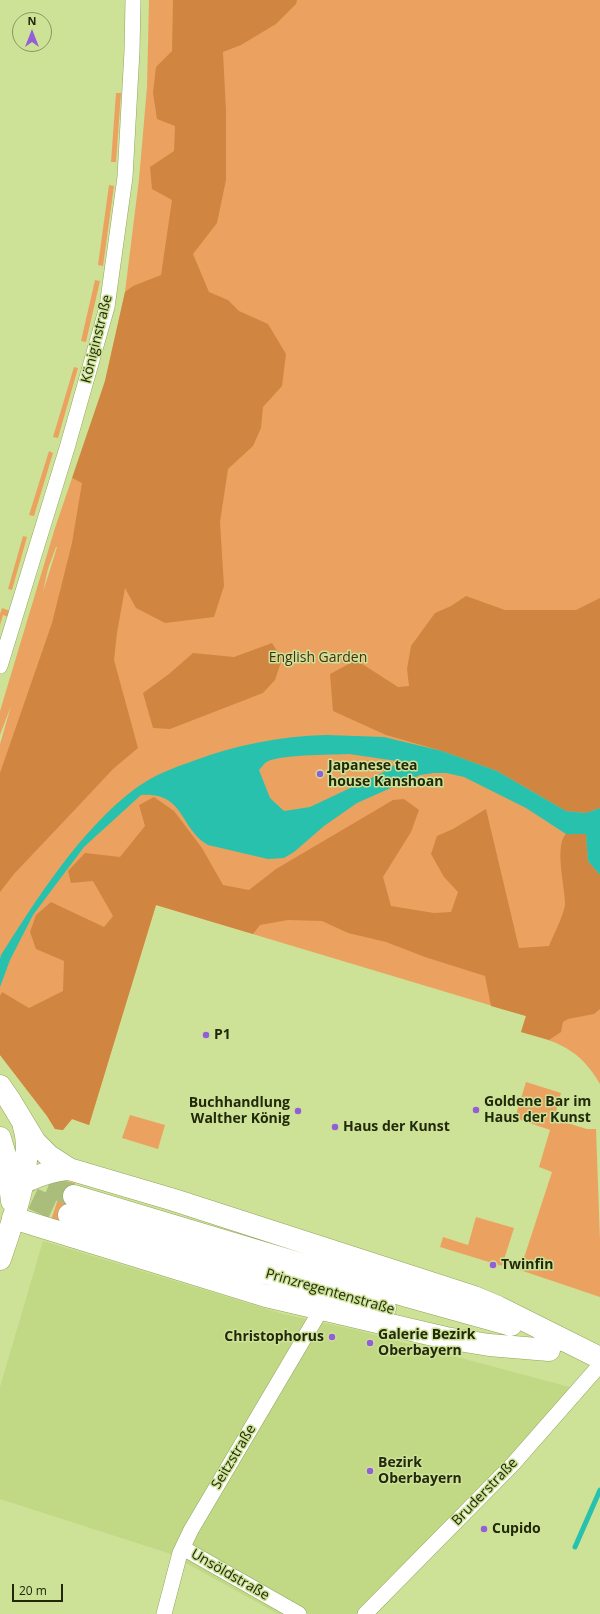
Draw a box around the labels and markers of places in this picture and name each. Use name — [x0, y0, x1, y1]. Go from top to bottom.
place label: Japanese tea house Kanshoan — [328, 758, 443, 790]
marker: Japanese tea house Kanshoan — [315, 769, 325, 779]
place label: P1 — [214, 1027, 231, 1043]
marker: P1 — [201, 1030, 211, 1040]
place label: Goldene Bar im Haus der Kunst — [484, 1094, 591, 1126]
place label: Buchhandlung Walther König — [189, 1095, 290, 1128]
marker: Goldene Bar im Haus der Kunst — [471, 1105, 481, 1115]
marker: Buchhandlung Walther König — [293, 1106, 303, 1116]
place label: Haus der Kunst — [343, 1119, 450, 1135]
marker: Haus der Kunst — [330, 1122, 340, 1132]
place label: Twinfin — [501, 1257, 553, 1273]
marker: Twinfin — [488, 1260, 498, 1270]
place label: Galerie Bezirk Oberbayern — [378, 1327, 475, 1360]
place label: Christophorus — [224, 1329, 324, 1345]
marker: Christophorus — [327, 1332, 337, 1342]
marker: Galerie Bezirk Oberbayern — [365, 1338, 375, 1348]
place label: Bezirk Oberbayern — [378, 1455, 462, 1488]
marker: Bezirk Oberbayern — [365, 1466, 375, 1476]
place label: Cupido — [492, 1521, 541, 1537]
marker: Cupido — [479, 1524, 489, 1534]

